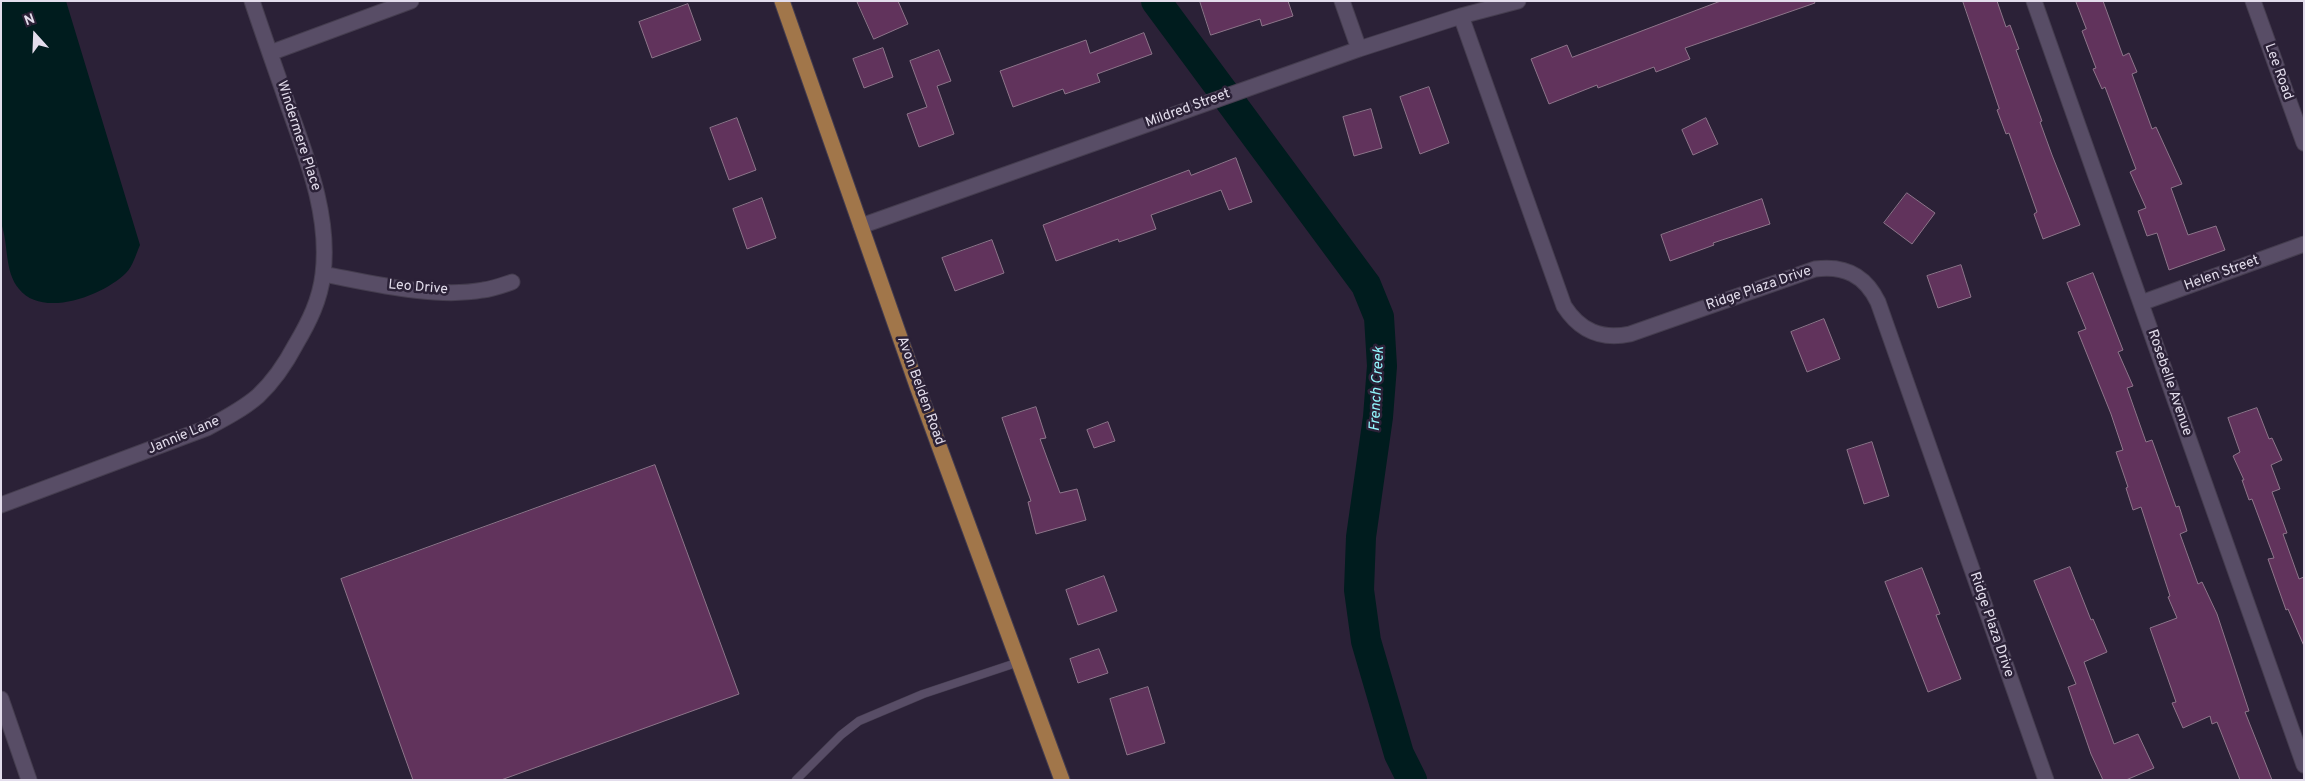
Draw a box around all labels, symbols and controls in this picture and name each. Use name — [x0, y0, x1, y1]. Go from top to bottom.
north arrow — [10, 10, 60, 60]
text: N — [22, 11, 37, 30]
street label: Lee Road — [2260, 41, 2296, 103]
street label: Windermere Place — [272, 79, 324, 193]
street label: Mildred Street — [1143, 86, 1233, 132]
street label: Helen Street — [2182, 253, 2262, 295]
street label: Ridge Plaza Drive — [1704, 263, 1814, 315]
street label: Leo Drive — [387, 277, 449, 299]
street label: Rosebelle Avenue — [2143, 328, 2195, 438]
street label: Avon Belden Road — [893, 334, 947, 448]
water label: French Creek — [1367, 346, 1389, 432]
street label: Jannie Lane — [146, 413, 222, 459]
street label: Ridge Plaza Drive — [1965, 570, 2017, 680]

